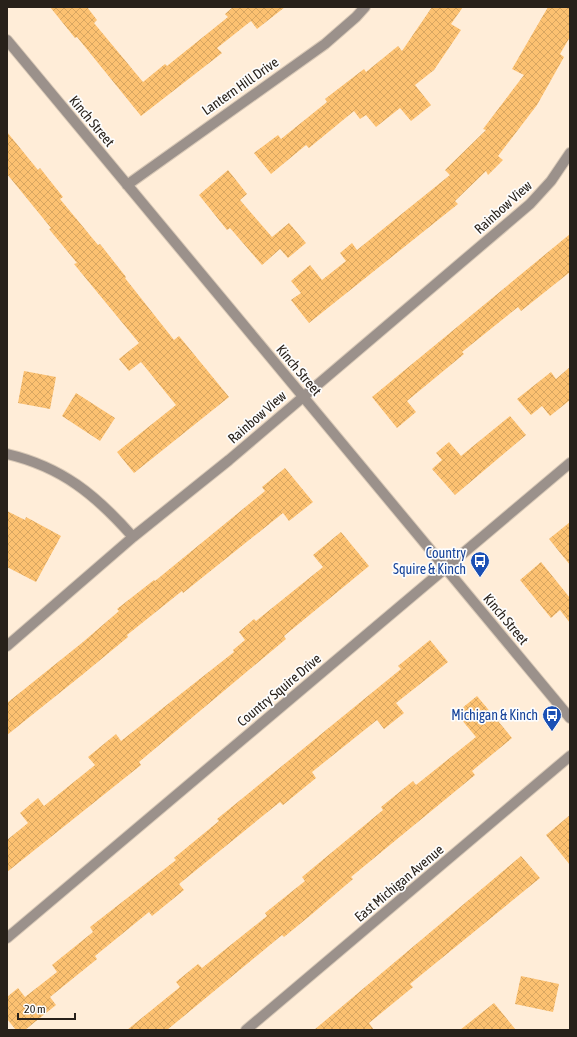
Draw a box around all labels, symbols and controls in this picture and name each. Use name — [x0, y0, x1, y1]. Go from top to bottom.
street label: Lantern Hill Drive — [199, 54, 281, 118]
street label: Kinch Street — [66, 92, 118, 150]
street label: Rainbow View — [471, 177, 535, 237]
street label: Kinch Street — [273, 341, 325, 399]
street label: Rainbow View — [225, 387, 290, 447]
place label: Country Squire & Kinch — [393, 545, 466, 577]
bus stop icon: Country Squire & Kinch — [469, 550, 491, 578]
street label: Kinch Street — [480, 590, 532, 648]
street label: Country Squire Drive — [234, 650, 324, 730]
bus stop icon: Michigan & Kinch — [541, 704, 563, 732]
place label: Michigan & Kinch — [451, 707, 538, 723]
street label: East Michigan Avenue — [351, 841, 447, 925]
scale bar — [18, 995, 75, 1021]
text: 20 m — [24, 1002, 46, 1016]

